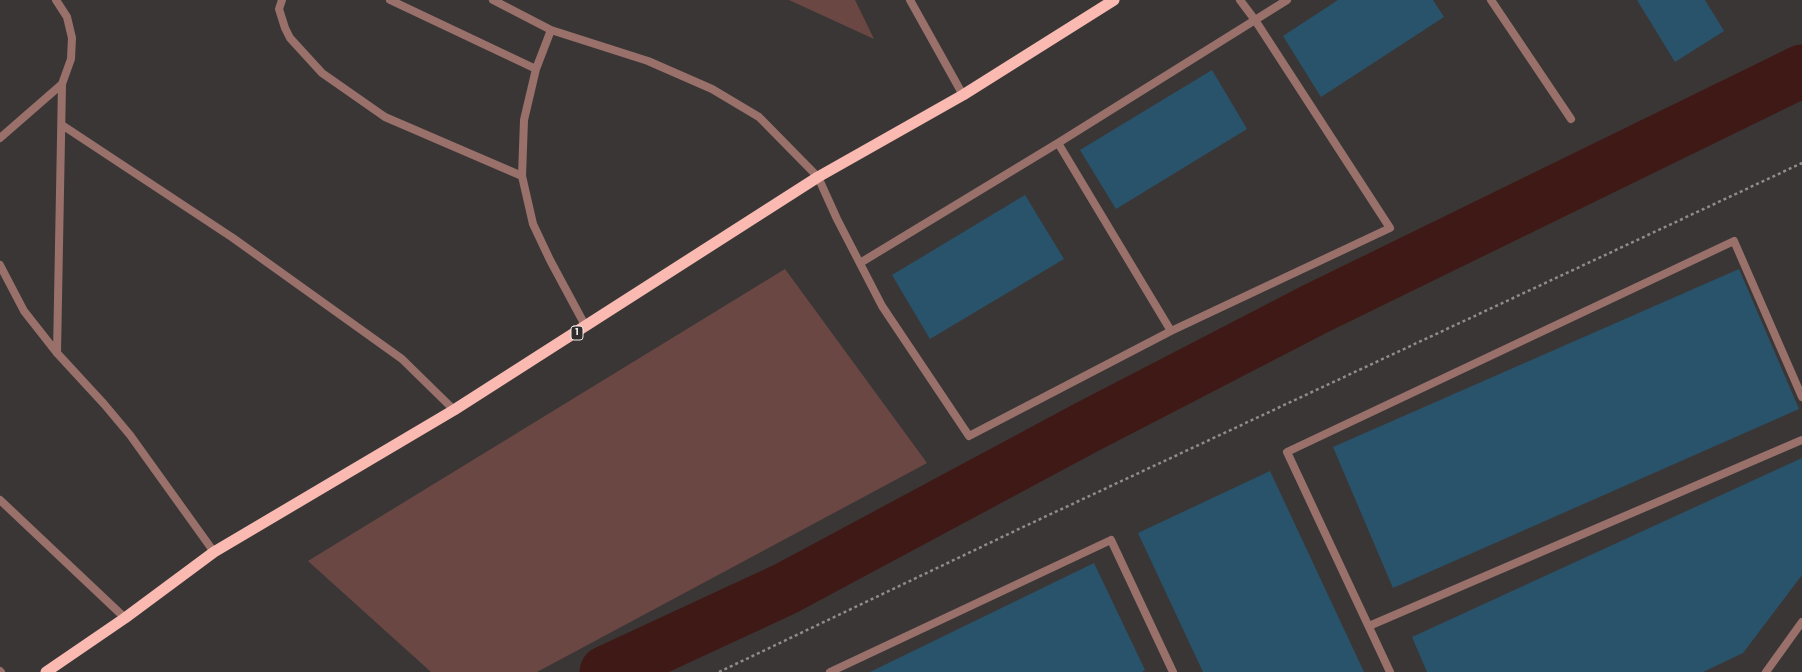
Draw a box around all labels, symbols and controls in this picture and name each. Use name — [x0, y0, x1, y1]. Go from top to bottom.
road number: 1 — [571, 326, 583, 340]

